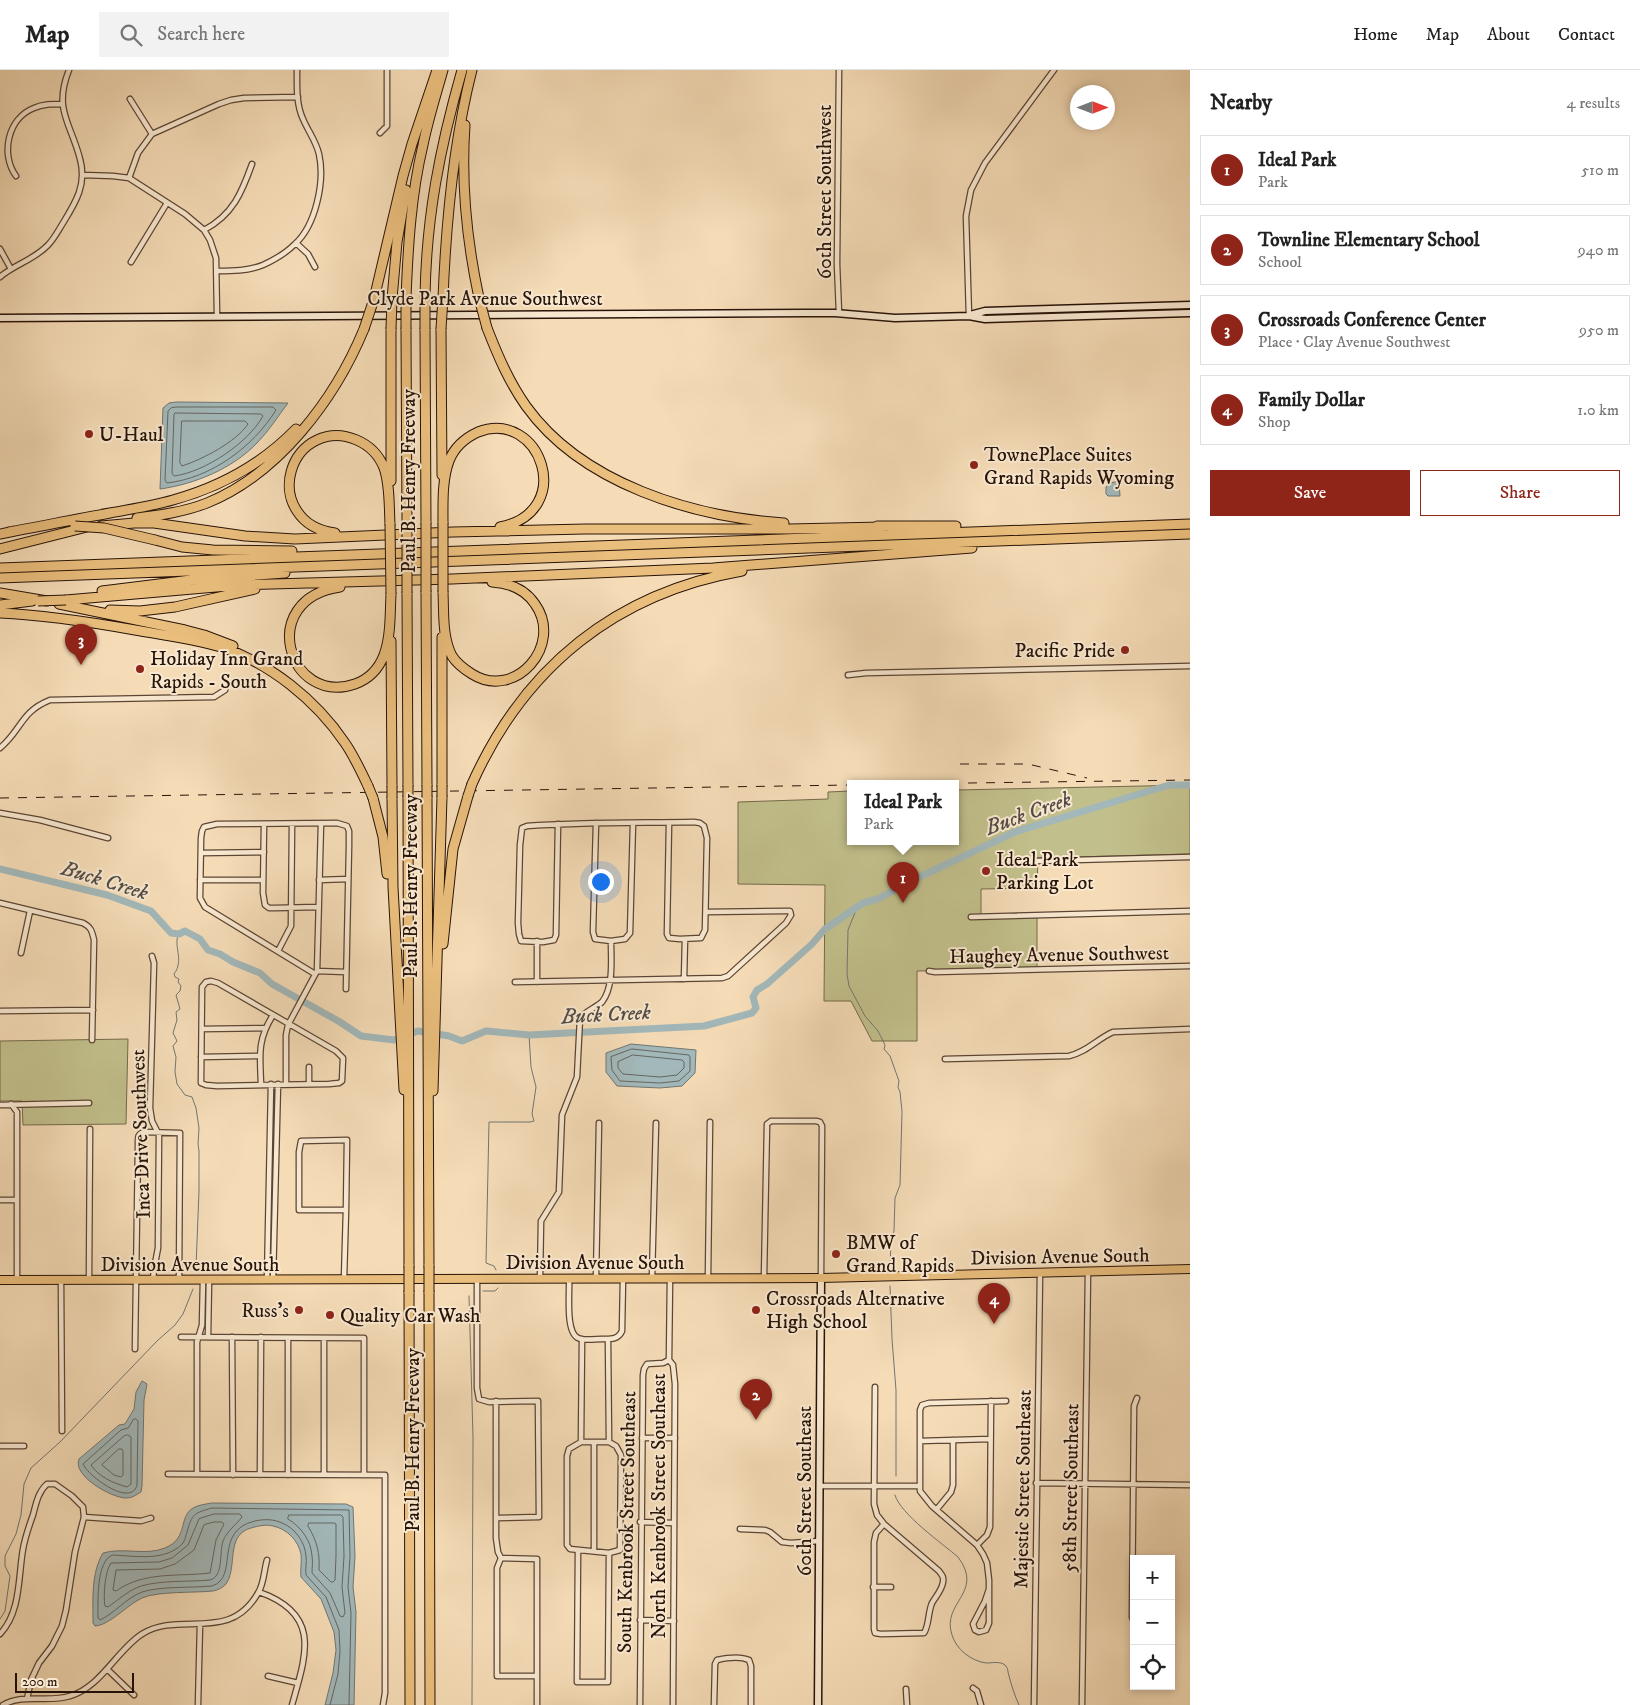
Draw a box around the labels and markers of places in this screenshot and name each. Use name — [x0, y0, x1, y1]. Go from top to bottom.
place label: U-Haul — [99, 423, 164, 448]
marker: U-Haul — [83, 428, 95, 440]
place label: TownePlace Suites Grand Rapids Wyoming — [984, 443, 1174, 491]
marker: TownePlace Suites Grand Rapids Wyoming — [968, 459, 980, 471]
pin: 3 — [65, 624, 97, 665]
place label: Pacific Pride — [1014, 639, 1115, 664]
marker: Pacific Pride — [1119, 644, 1131, 656]
place label: Holiday Inn Grand Rapids - South — [150, 647, 303, 695]
marker: Holiday Inn Grand Rapids - South — [134, 663, 146, 675]
place label: Ideal Park Parking Lot — [996, 848, 1094, 896]
pin: 1 — [887, 862, 919, 903]
marker: Ideal Park Parking Lot — [980, 865, 992, 877]
place label: BMW of Grand Rapids — [846, 1231, 955, 1279]
marker: BMW of Grand Rapids — [830, 1248, 842, 1260]
pin: 4 — [978, 1283, 1010, 1324]
place label: Crossroads Alternative High School — [766, 1287, 945, 1335]
place label: Russ's — [241, 1299, 289, 1324]
marker: Russ's — [293, 1304, 305, 1316]
place label: Quality Car Wash — [340, 1304, 481, 1329]
marker: Crossroads Alternative High School — [750, 1304, 762, 1316]
marker: Quality Car Wash — [324, 1309, 336, 1321]
pin: 2 — [740, 1379, 772, 1420]

